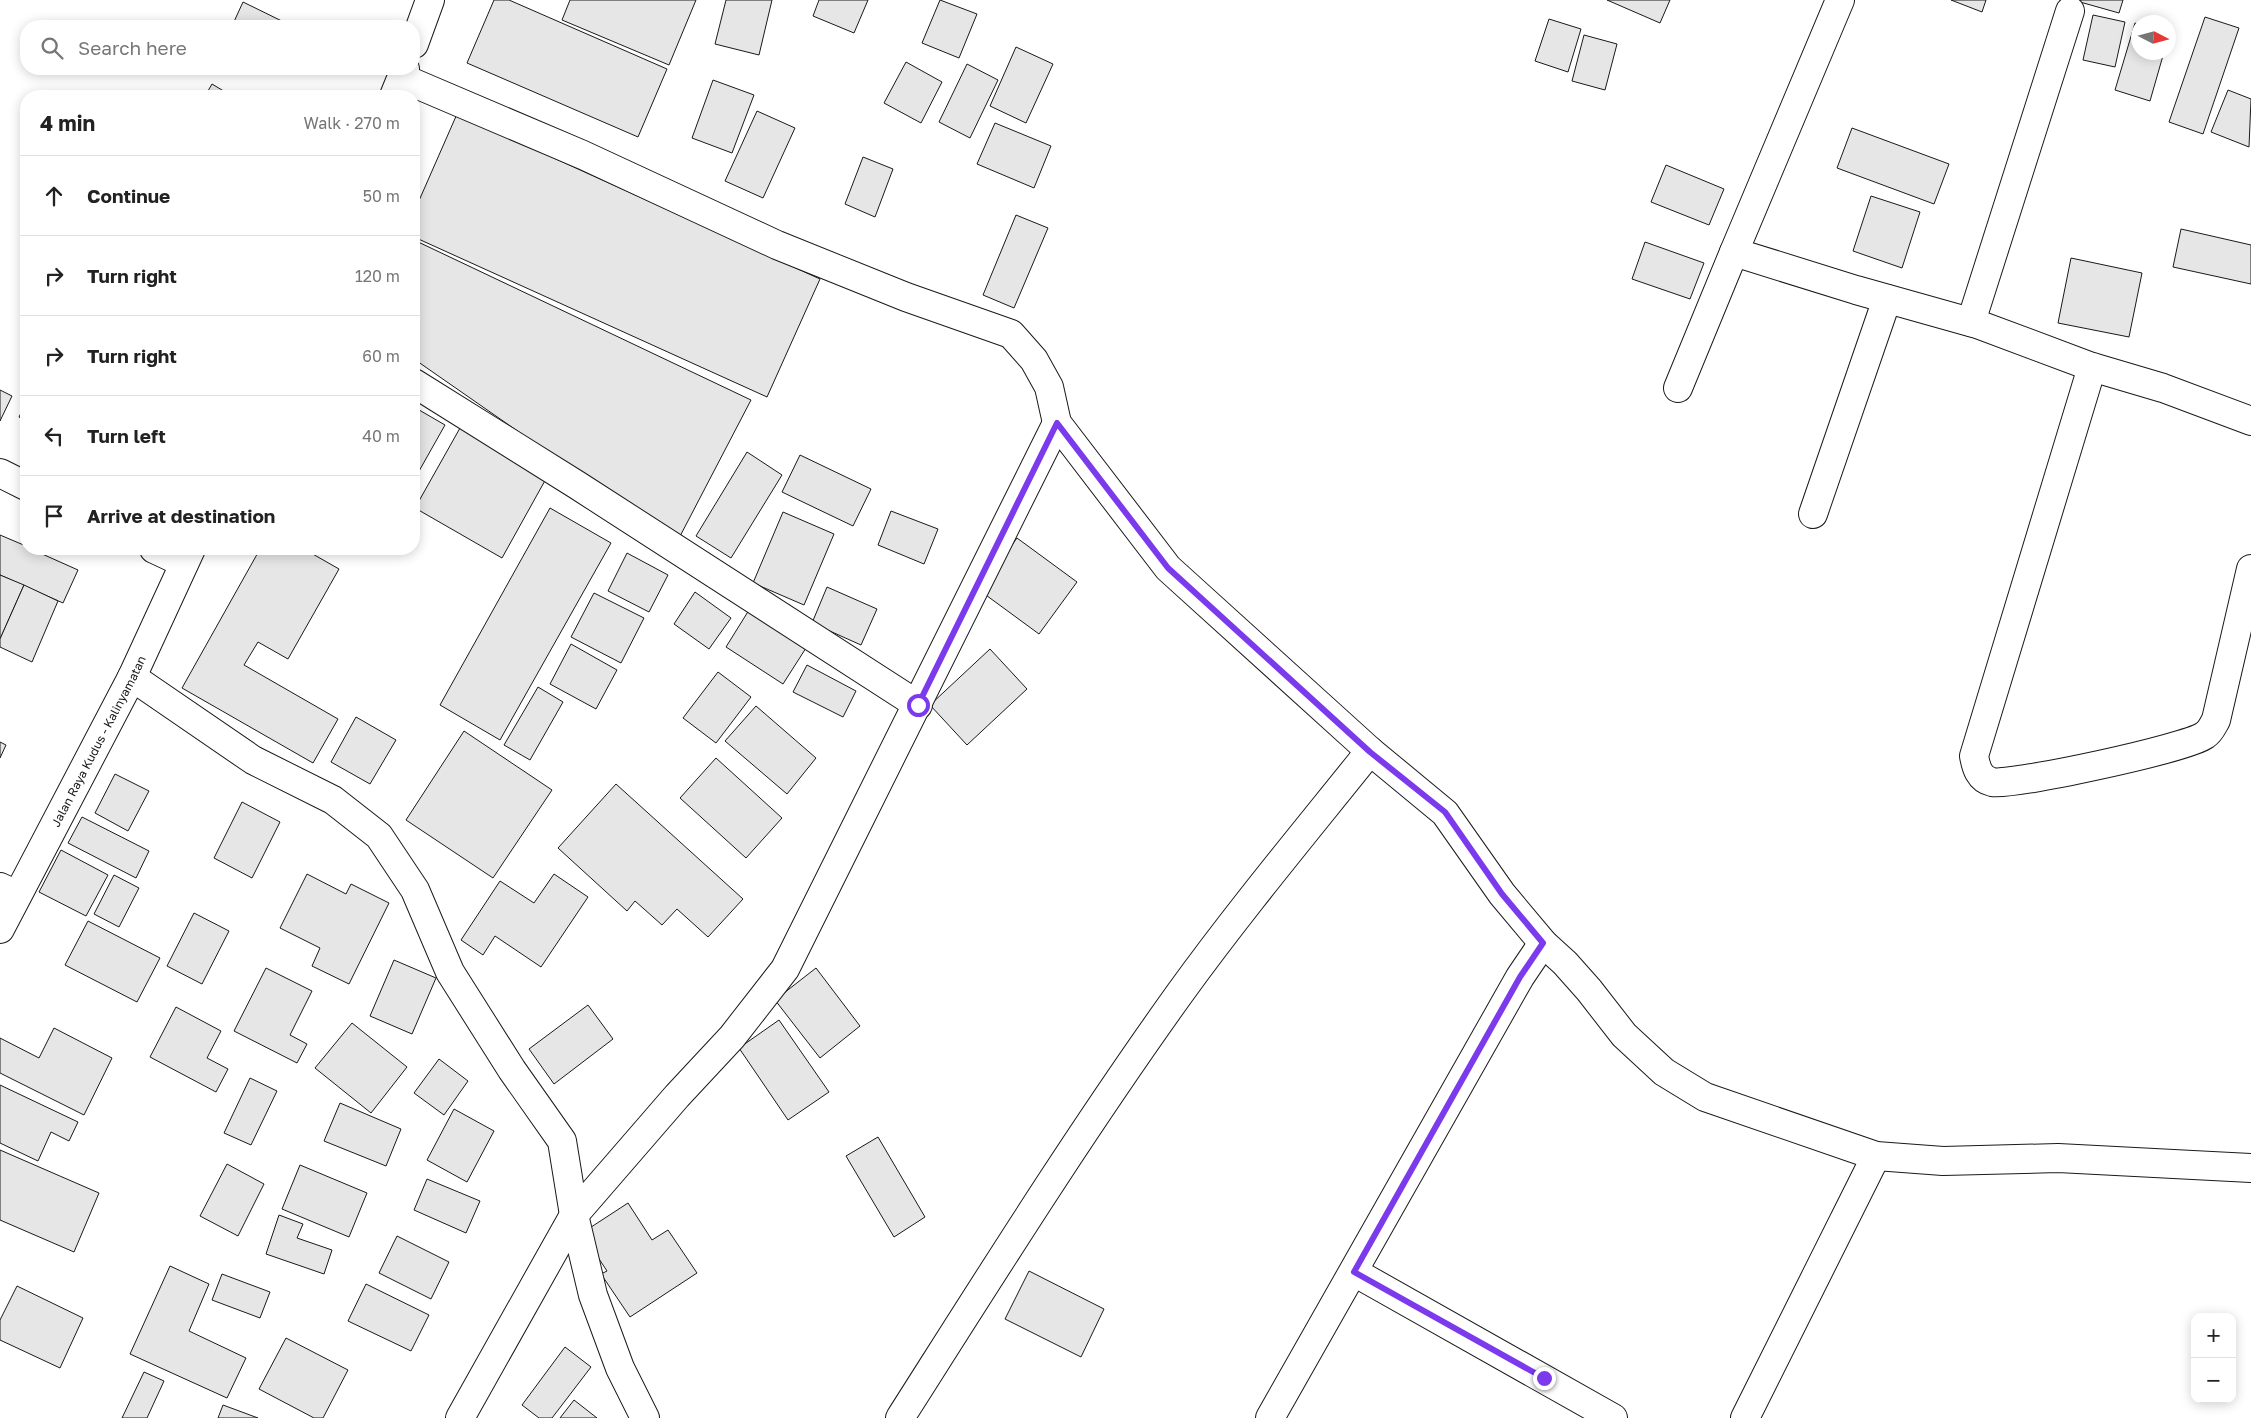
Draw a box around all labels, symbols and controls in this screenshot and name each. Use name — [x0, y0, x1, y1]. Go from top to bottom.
north arrow — [2131, 15, 2176, 60]
search box — [20, 20, 420, 75]
icon: search — [38, 34, 66, 62]
text: Search here — [78, 36, 187, 59]
text: 4 min — [40, 110, 95, 136]
text: Walk · 270 m — [303, 113, 400, 133]
icon: ahead — [40, 182, 68, 210]
text: Continue — [87, 184, 170, 207]
text: 50 m — [363, 186, 400, 206]
icon: right — [40, 262, 68, 290]
text: Turn right — [87, 264, 177, 287]
text: 120 m — [355, 266, 400, 286]
icon: right — [40, 342, 68, 370]
text: Turn right — [87, 344, 177, 367]
text: 60 m — [362, 346, 400, 366]
icon: left — [40, 422, 68, 450]
text: Turn left — [87, 424, 166, 447]
text: 40 m — [362, 426, 400, 446]
icon: arrive — [40, 502, 68, 530]
text: Arrive at destination — [87, 504, 275, 527]
street label: Jalan Raya Kudus - Kalinyamatan — [47, 653, 148, 829]
route start — [907, 694, 930, 717]
map controls — [2191, 1313, 2236, 1403]
button: + — [2191, 1313, 2236, 1358]
button: − — [2191, 1358, 2236, 1403]
route end — [1533, 1367, 1556, 1390]

